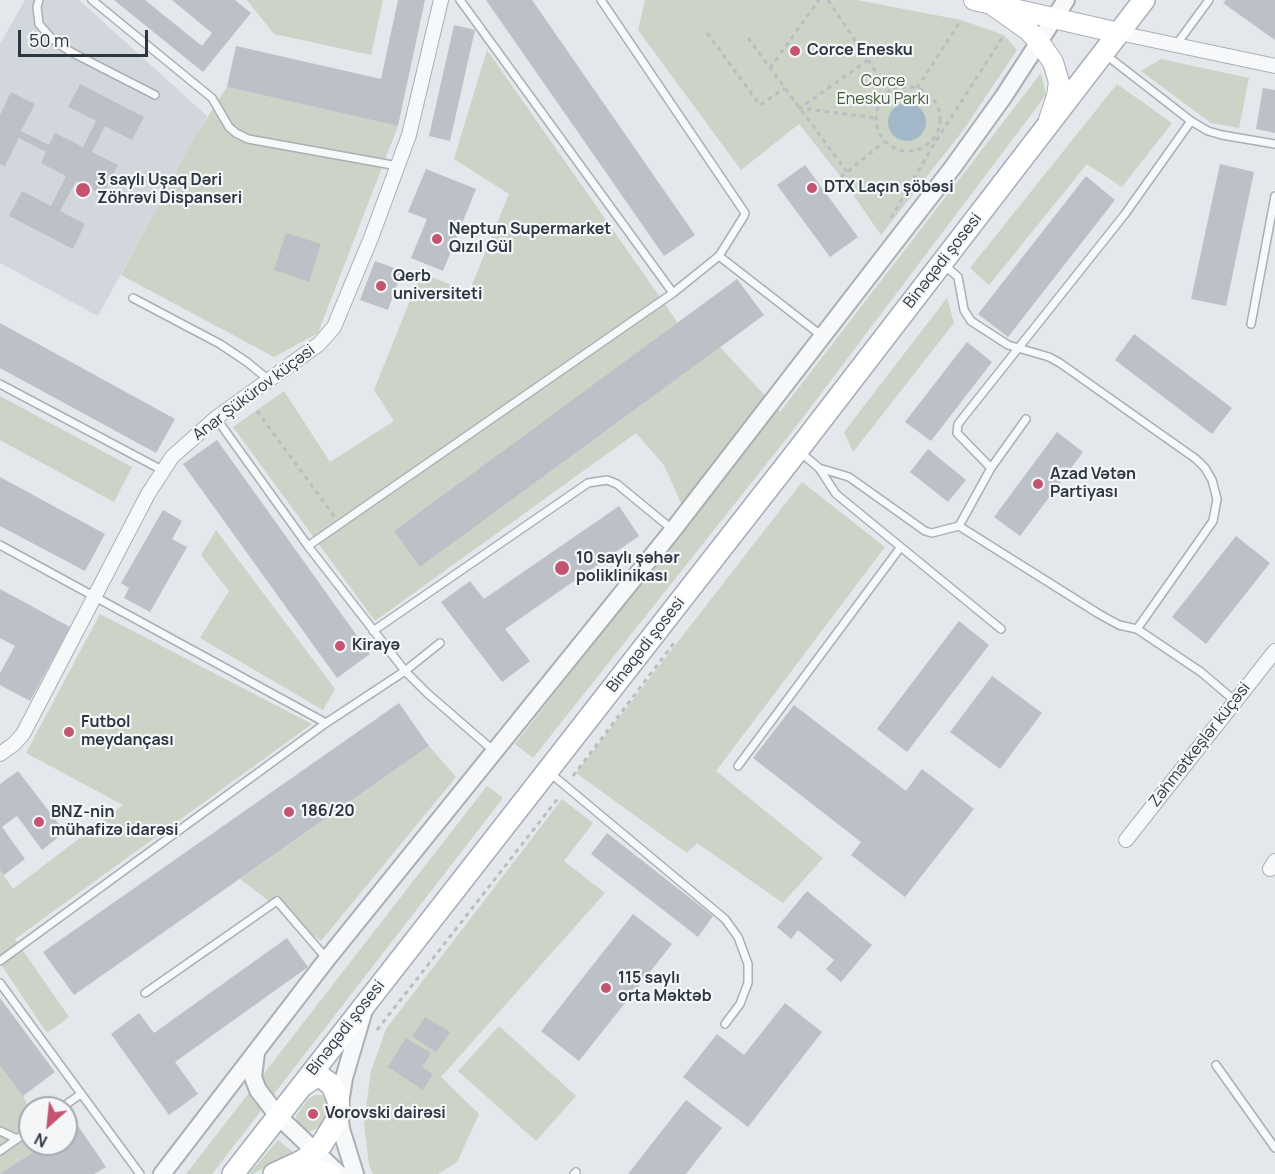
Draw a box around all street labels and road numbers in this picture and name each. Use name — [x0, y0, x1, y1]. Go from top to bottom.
street label: Binəqədi şosesi — [900, 210, 986, 312]
street label: Anar Şükürov küçəsi — [189, 341, 319, 445]
street label: Binəqədi şosesi — [603, 594, 689, 696]
street label: Zəhmətkeşlər küçəsi — [1145, 679, 1255, 811]
street label: Binəqədi şosesi — [303, 977, 389, 1079]

